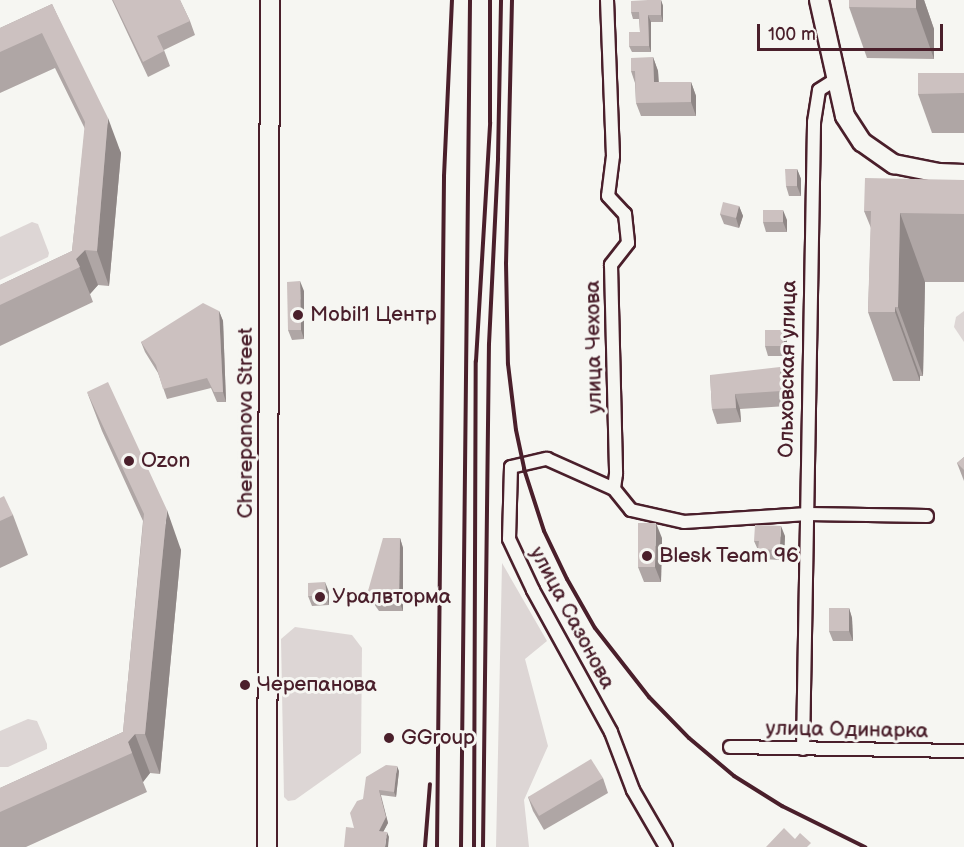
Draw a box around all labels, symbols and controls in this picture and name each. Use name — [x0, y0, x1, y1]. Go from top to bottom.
scale bar — [760, 12, 946, 50]
text: 100 m — [768, 24, 816, 45]
street label: улица Чехова — [580, 280, 608, 414]
street label: Ольховская улица — [774, 280, 802, 458]
place label: Mobil1 Центр — [310, 302, 437, 328]
marker: Mobil1 Центр — [291, 308, 305, 322]
street label: Cherepanova Street — [233, 327, 259, 519]
place label: Ozon — [141, 448, 190, 474]
marker: Ozon — [122, 454, 136, 468]
street label: улица Сазонова — [524, 542, 620, 694]
place label: Blesk Team 96 — [659, 543, 799, 569]
marker: Blesk Team 96 — [640, 549, 654, 563]
place label: Уралвторма — [332, 584, 451, 610]
marker: Уралвторма — [313, 590, 327, 604]
place label: Черепанова — [257, 672, 377, 698]
marker: Черепанова — [238, 678, 252, 692]
street label: улица Одинарка — [765, 716, 929, 744]
place label: GGroup — [401, 725, 475, 751]
marker: GGroup — [382, 731, 396, 745]

